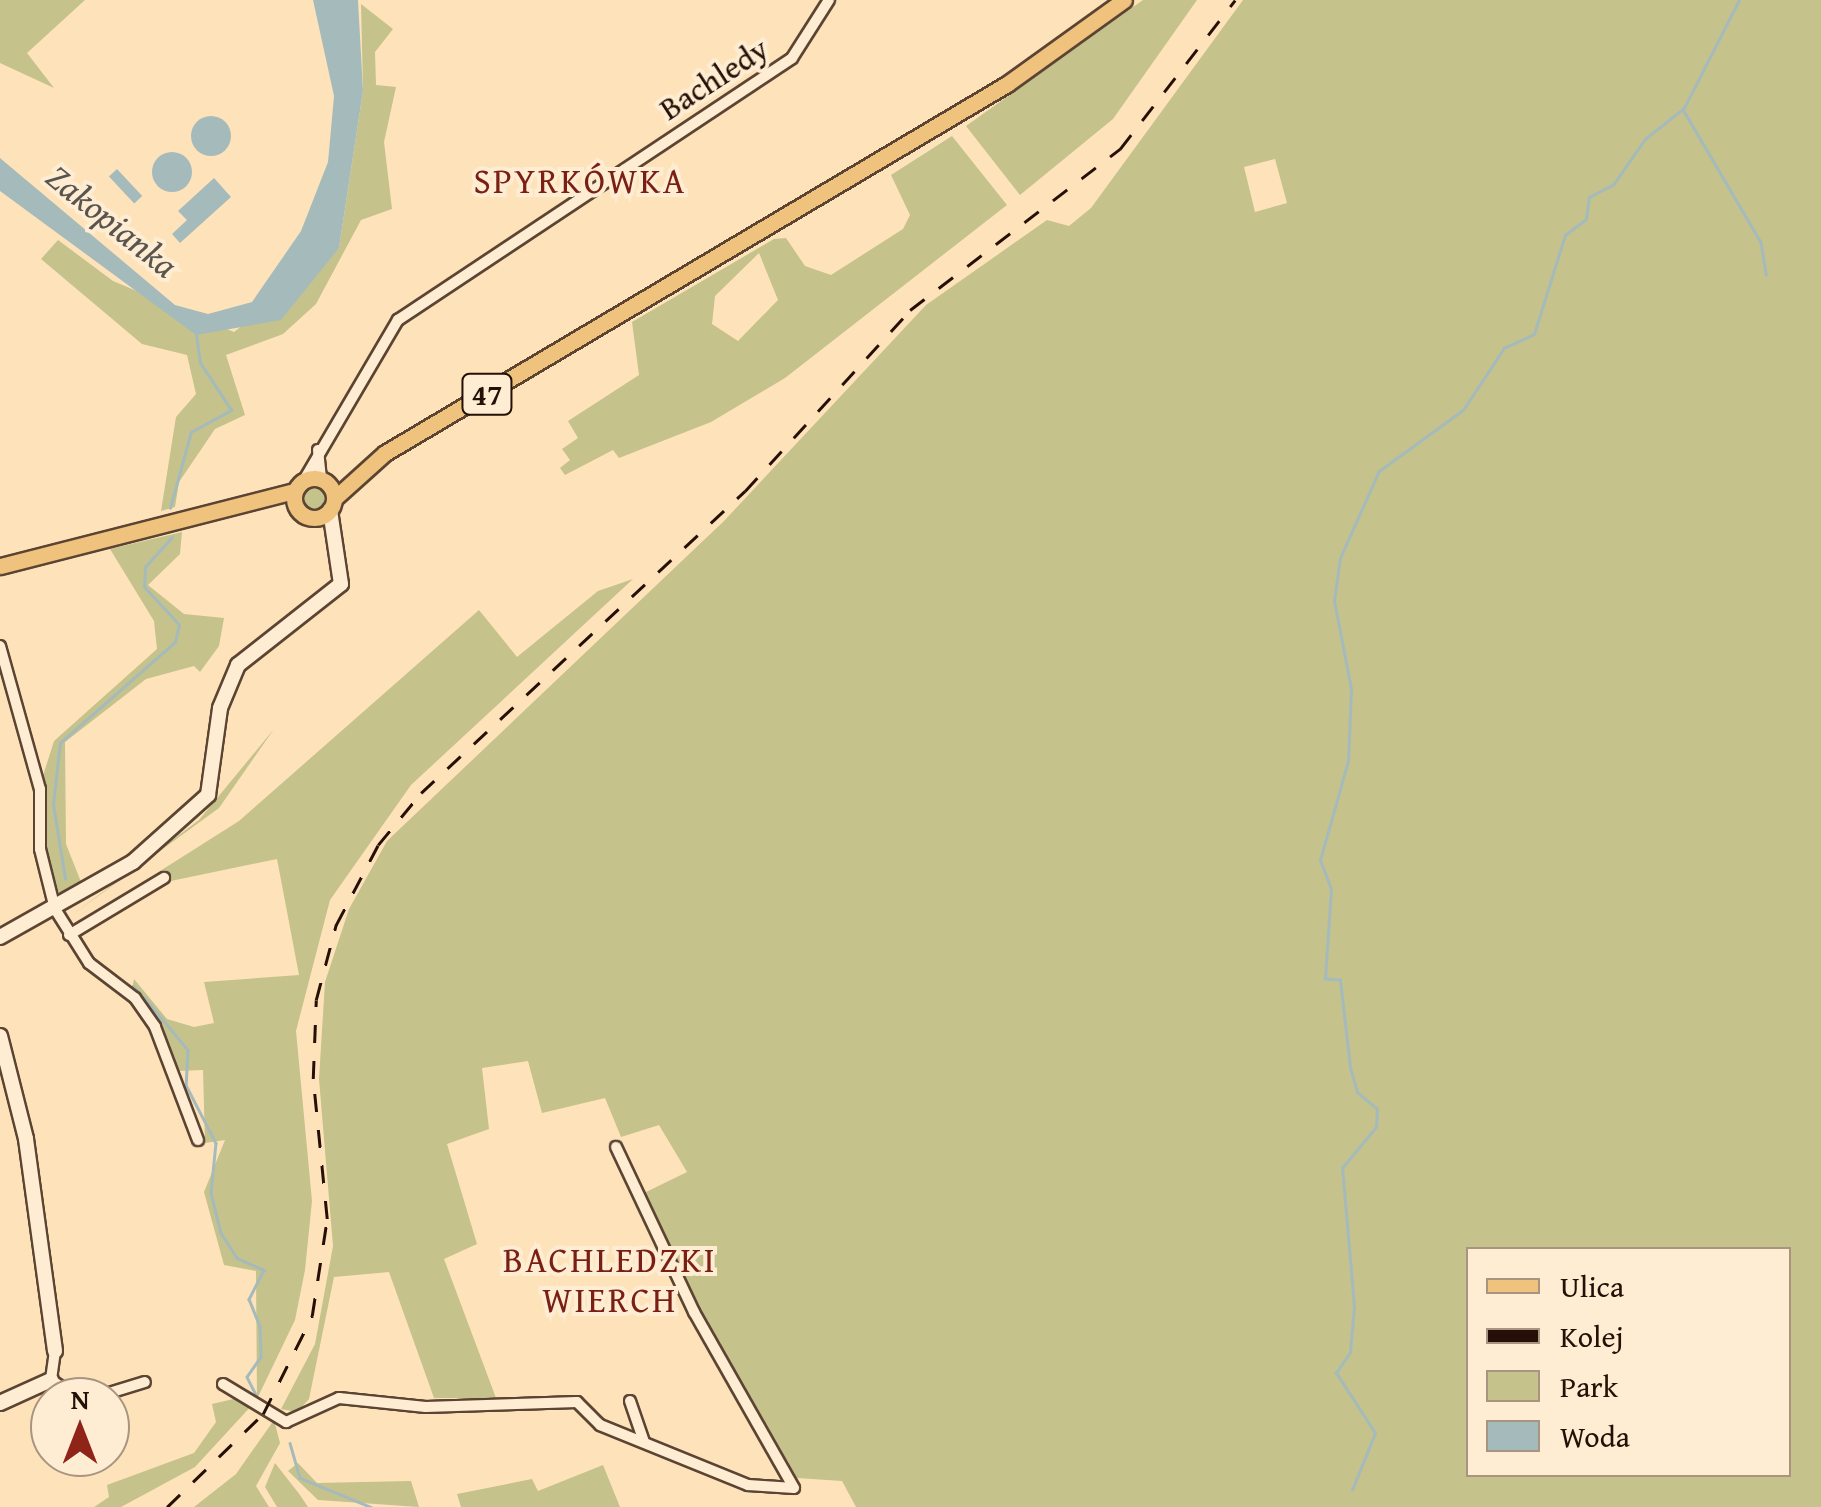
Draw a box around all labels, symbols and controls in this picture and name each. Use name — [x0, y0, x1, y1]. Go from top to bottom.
street label: Bachledy — [652, 30, 776, 128]
water label: Zakopianka — [38, 155, 186, 287]
district label: SPYRKÓWKA — [473, 160, 687, 202]
road number: 47 — [460, 369, 514, 419]
district label: BACHLEDZKI WIERCH — [503, 1239, 717, 1321]
legend — [1466, 1247, 1791, 1477]
text: Ulica — [1560, 1264, 1624, 1308]
text: Kolej — [1560, 1314, 1624, 1358]
text: Park — [1560, 1364, 1618, 1408]
north arrow — [30, 1377, 130, 1477]
text: N — [71, 1378, 89, 1419]
text: Woda — [1560, 1414, 1630, 1458]

